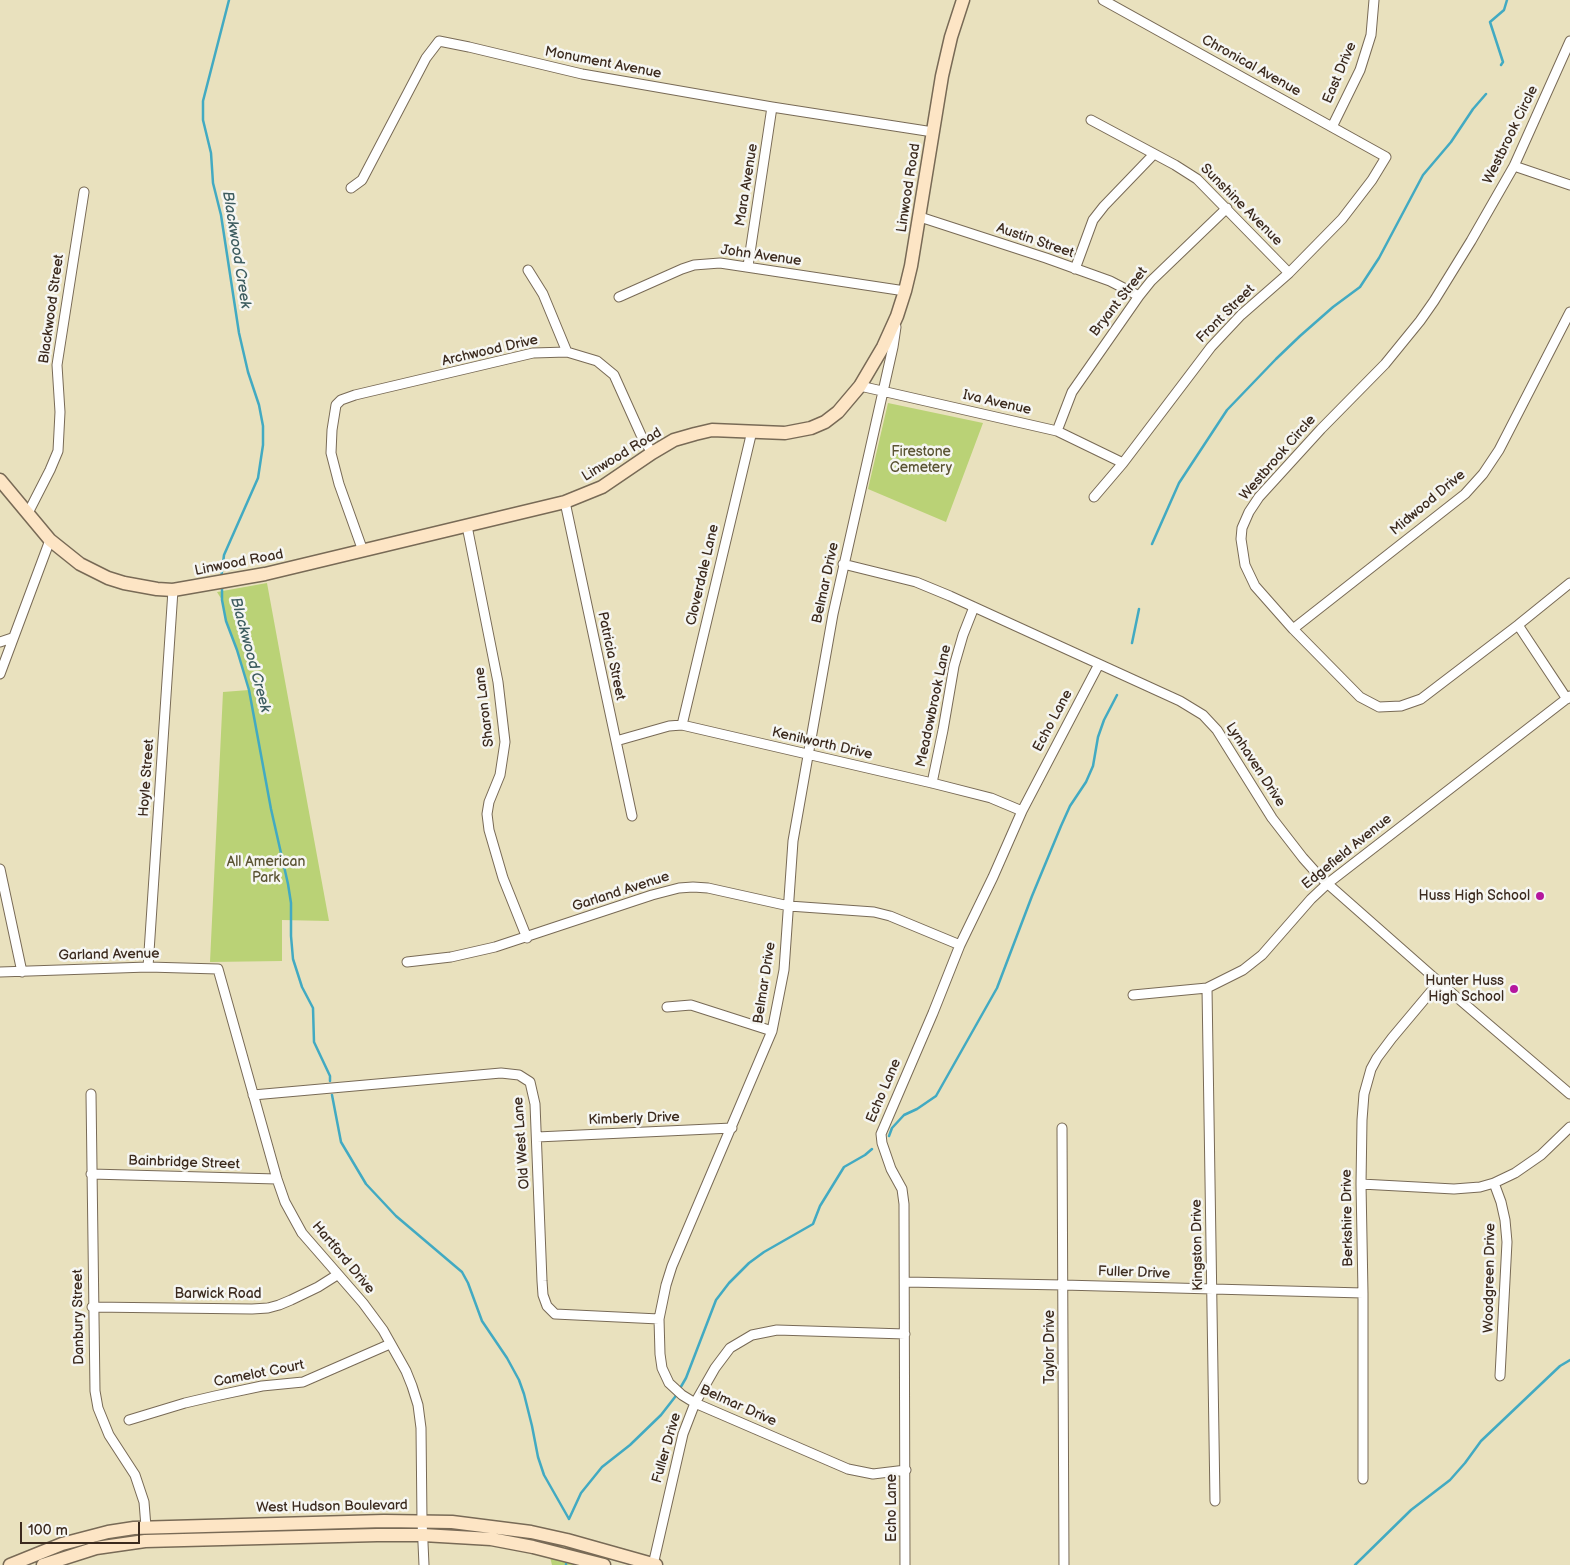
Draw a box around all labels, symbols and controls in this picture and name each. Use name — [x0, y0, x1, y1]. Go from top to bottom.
street label: Chronical Avenue — [1198, 32, 1304, 100]
street label: East Drive — [1320, 40, 1360, 106]
street label: Monument Avenue — [543, 43, 663, 83]
street label: Westbrook Circle — [1480, 83, 1542, 187]
street label: Mara Avenue — [732, 142, 762, 228]
street label: Linwood Road — [894, 142, 924, 234]
street label: Sunshine Avenue — [1196, 160, 1286, 250]
water label: Blackwood Creek — [218, 190, 254, 310]
street label: Austin Street — [994, 220, 1076, 262]
street label: John Avenue — [720, 242, 802, 270]
street label: Blackwood Street — [36, 253, 68, 365]
street label: Bryant Street — [1087, 264, 1151, 340]
street label: Front Street — [1193, 281, 1259, 347]
street label: Archwood Drive — [440, 332, 540, 370]
street label: Iva Avenue — [961, 387, 1033, 419]
street label: Westbrook Circle — [1236, 412, 1320, 504]
street label: Linwood Road — [579, 425, 665, 485]
park label: Firestone Cemetery — [890, 444, 952, 477]
street label: Midwood Drive — [1387, 467, 1469, 539]
street label: Cloverdale Lane — [683, 523, 723, 627]
street label: Belmar Drive — [809, 541, 843, 625]
street label: Linwood Road — [193, 546, 285, 580]
water label: Blackwood Creek — [226, 595, 274, 715]
street label: Patricia Street — [593, 610, 629, 702]
street label: Meadowbrook Lane — [913, 643, 955, 769]
street label: Sharon Lane — [472, 666, 498, 748]
street label: Echo Lane — [1030, 687, 1076, 755]
street label: Lynhaven Drive — [1222, 720, 1288, 810]
street label: Kenilworth Drive — [770, 724, 874, 764]
street label: Hoyle Street — [136, 739, 158, 817]
street label: Edgefield Avenue — [1299, 811, 1395, 893]
park label: All American Park — [227, 854, 305, 886]
street label: Garland Avenue — [570, 868, 672, 916]
place label: Huss High School — [1419, 888, 1530, 904]
marker: Huss High School — [1534, 890, 1546, 902]
street label: Belmar Drive — [750, 941, 780, 1025]
street label: Garland Avenue — [58, 946, 160, 964]
place label: Hunter Huss High School — [1425, 973, 1504, 1006]
marker: Hunter Huss High School — [1508, 983, 1520, 995]
street label: Echo Lane — [863, 1056, 905, 1126]
street label: Old West Lane — [510, 1096, 534, 1190]
street label: Kimberly Drive — [588, 1109, 680, 1129]
street label: Bainbridge Street — [128, 1153, 240, 1173]
street label: Berkshire Drive — [1339, 1169, 1357, 1267]
street label: Kingston Drive — [1189, 1199, 1207, 1291]
street label: Hartford Drive — [308, 1219, 378, 1297]
street label: Woodgreen Drive — [1481, 1223, 1499, 1333]
street label: Fuller Drive — [1098, 1263, 1170, 1283]
street label: Danbury Street — [70, 1269, 88, 1365]
street label: Barwick Road — [174, 1286, 262, 1302]
street label: Taylor Drive — [1042, 1310, 1058, 1384]
street label: Camelot Court — [212, 1357, 306, 1391]
street label: Belmar Drive — [697, 1382, 779, 1430]
street label: Fuller Drive — [649, 1411, 685, 1485]
street label: Echo Lane — [884, 1474, 900, 1542]
street label: West Hudson Boulevard — [256, 1497, 408, 1517]
scale bar — [22, 1512, 142, 1544]
text: 100 m — [28, 1521, 68, 1540]

